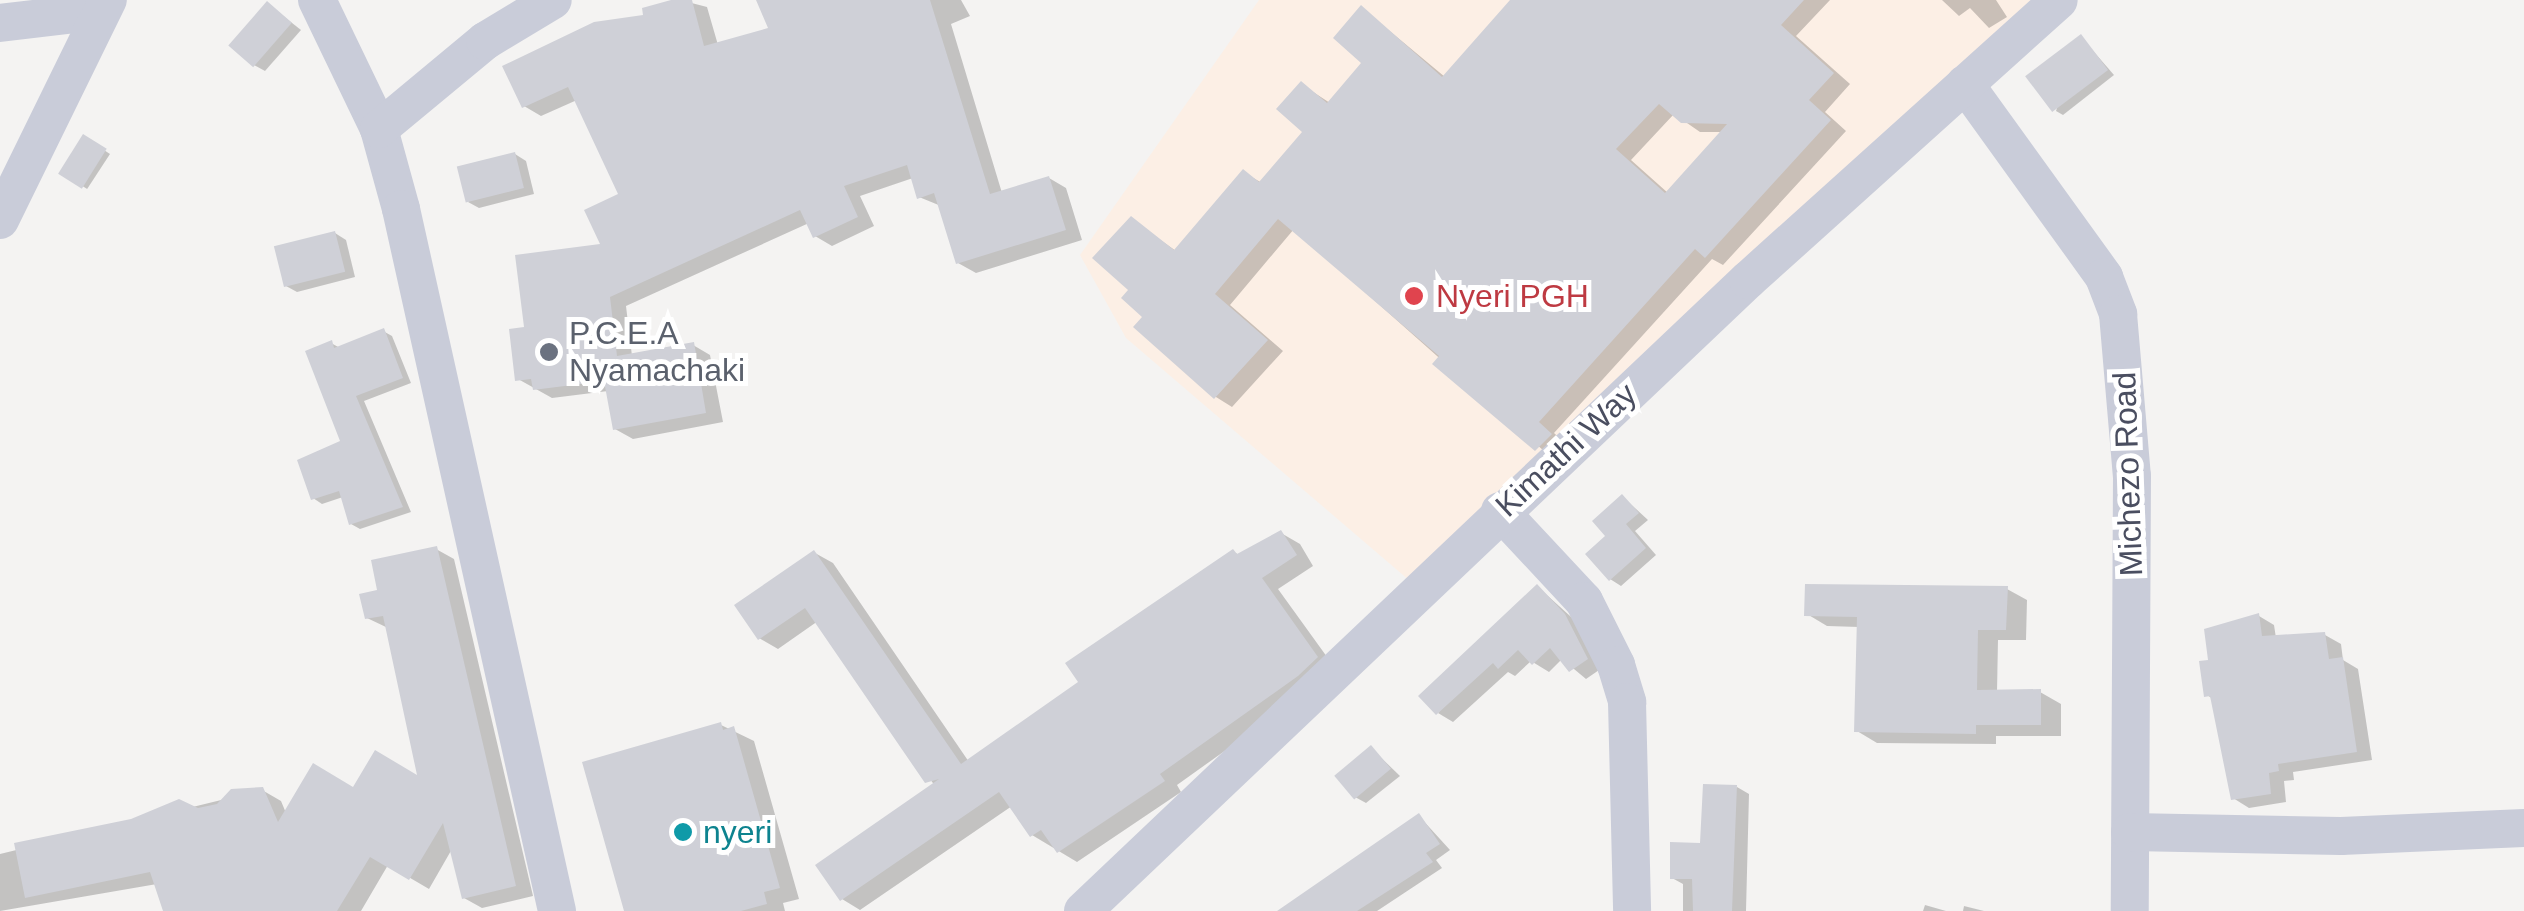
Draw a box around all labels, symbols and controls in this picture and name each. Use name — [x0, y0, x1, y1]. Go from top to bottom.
place label: Nyeri PGH — [1436, 277, 1589, 315]
marker: Nyeri PGH — [1401, 283, 1427, 309]
place label: P.C.E.A Nyamachaki — [569, 315, 745, 390]
marker: P.C.E.A Nyamachaki — [538, 341, 560, 363]
street label: Michezo Road — [2105, 371, 2151, 577]
street label: Kimathi Way — [1488, 375, 1644, 525]
place label: nyeri — [703, 813, 772, 851]
marker: nyeri — [672, 821, 694, 843]

